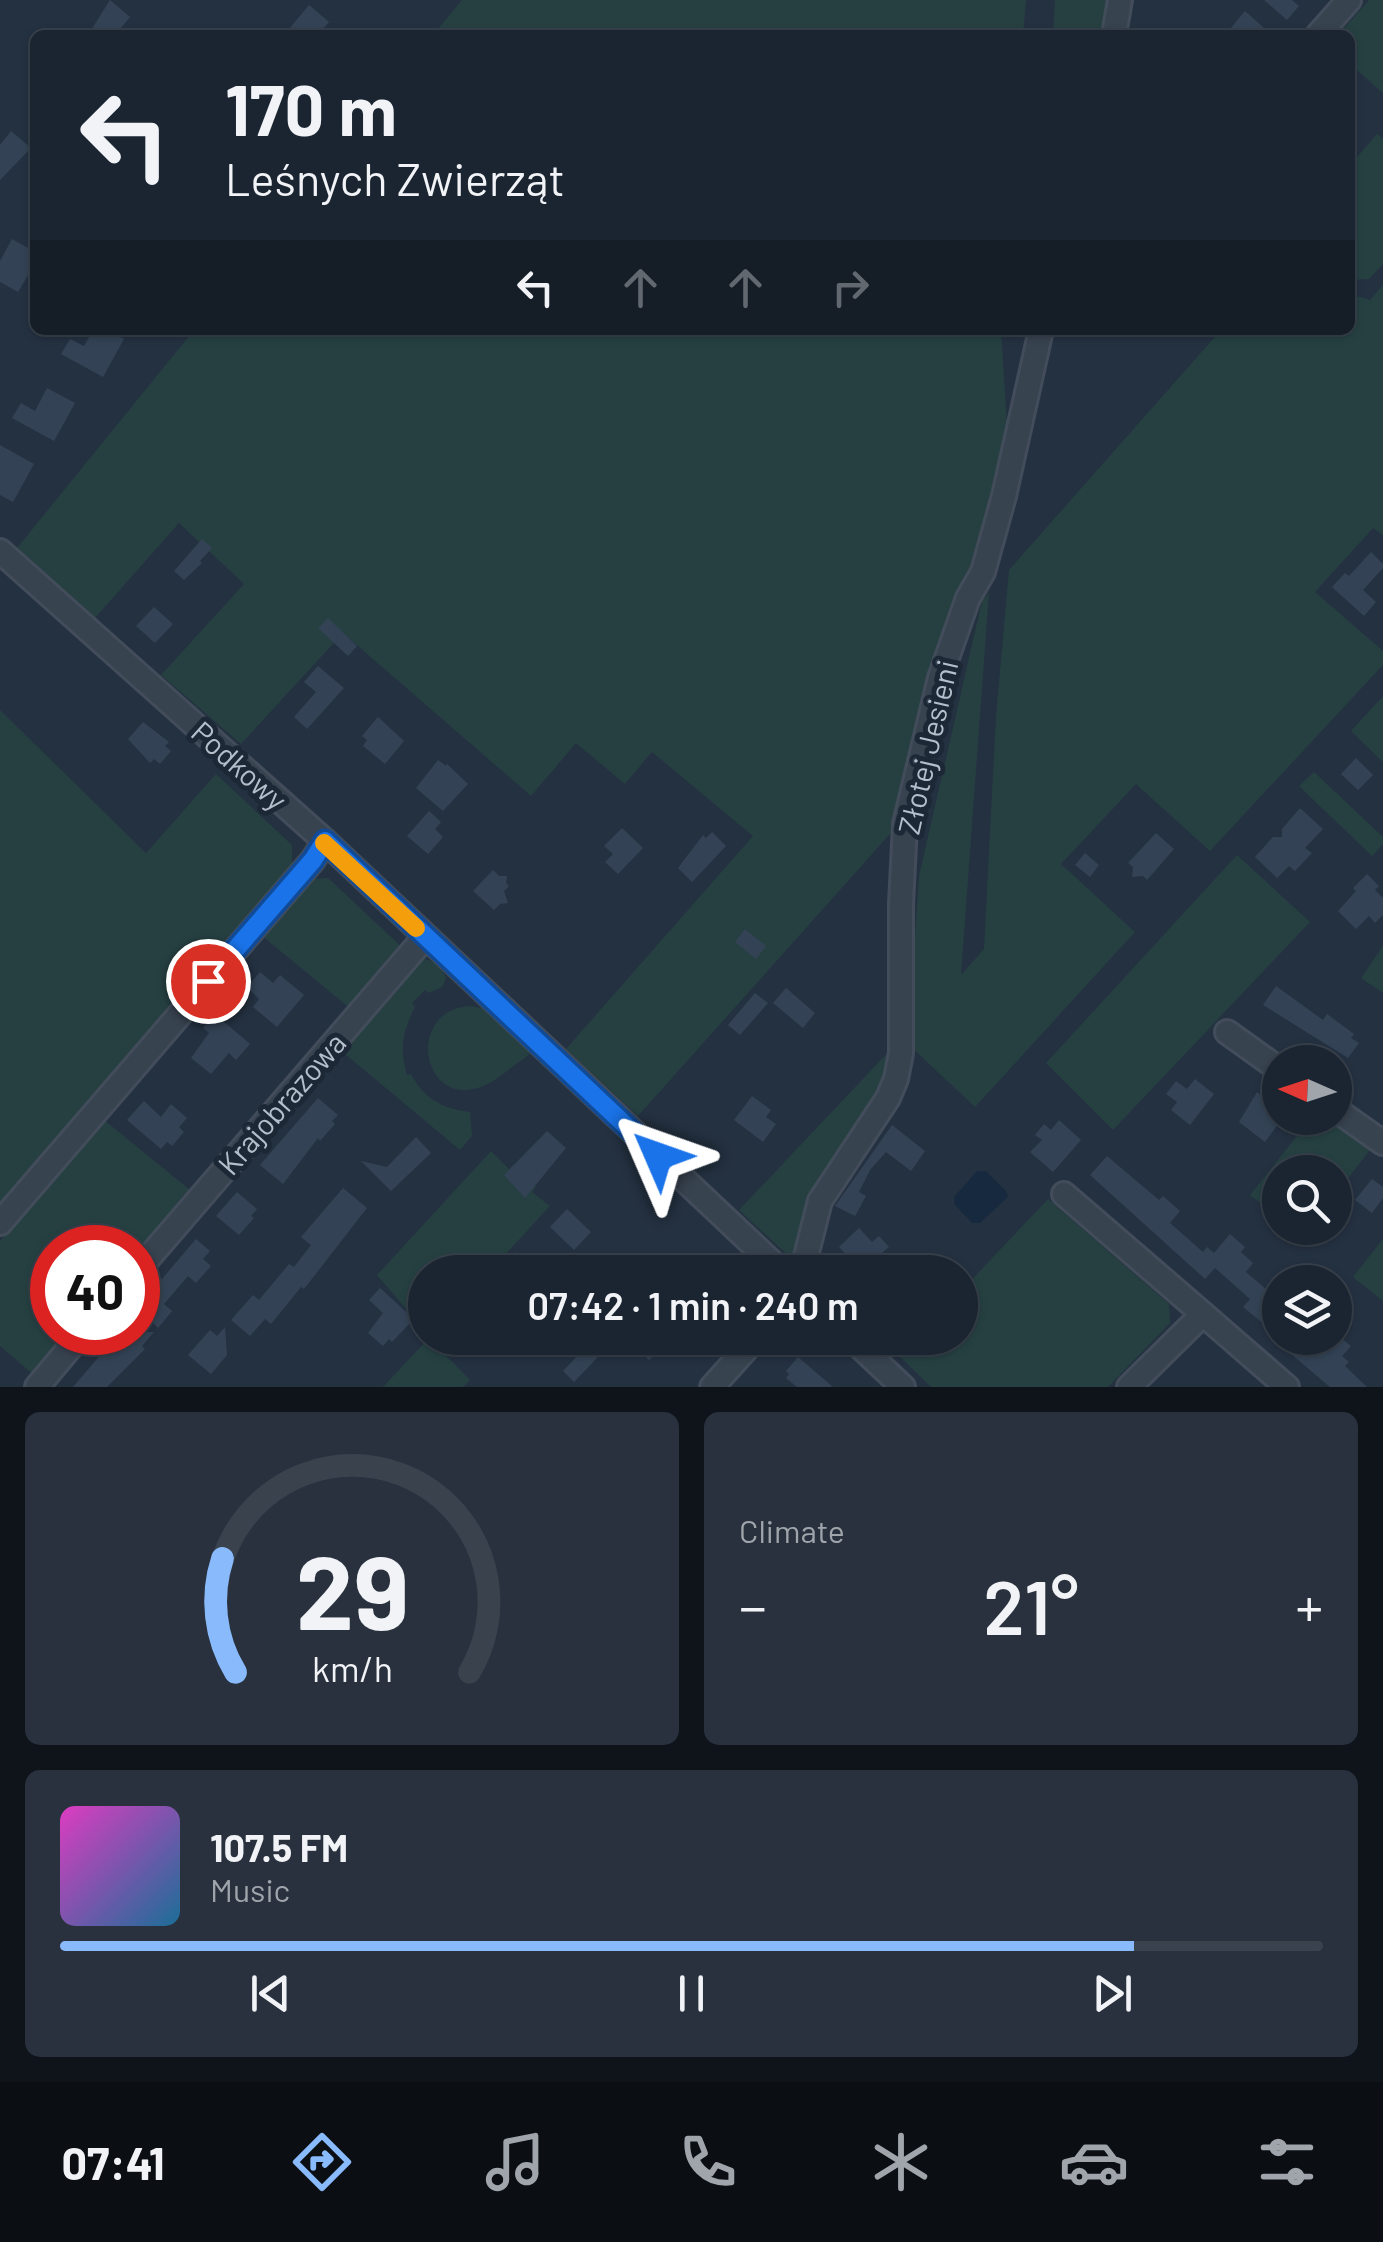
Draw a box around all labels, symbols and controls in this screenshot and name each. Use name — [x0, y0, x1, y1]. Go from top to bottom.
text: 170 m — [225, 66, 397, 150]
icon: left — [60, 70, 190, 200]
text: Leśnych Zwierząt — [225, 151, 565, 205]
icon: left — [508, 260, 563, 315]
icon: ahead — [613, 260, 668, 315]
icon: ahead — [718, 260, 773, 315]
icon: right — [823, 260, 878, 315]
street label: Złotej Jesieni — [889, 656, 965, 838]
street label: Podkowy — [185, 713, 295, 817]
pin — [166, 939, 251, 1024]
icon: arrive — [181, 954, 236, 1009]
street label: Krajobrazowa — [210, 1025, 352, 1181]
north arrow — [1262, 1045, 1352, 1135]
map controls — [1262, 1045, 1352, 1355]
position arrow — [606, 1104, 710, 1208]
button: search — [1262, 1155, 1352, 1245]
speed limit sign: 40 — [30, 1225, 160, 1355]
button: layers — [1262, 1265, 1352, 1355]
text: 07:42 · 1 min · 240 m — [527, 1282, 859, 1328]
text: Climate — [739, 1511, 845, 1549]
text: 29 — [295, 1526, 409, 1651]
text: 21° — [983, 1560, 1079, 1650]
text: − — [739, 1572, 767, 1638]
text: + — [1295, 1572, 1323, 1638]
text: km/h — [312, 1646, 392, 1689]
text: 107.5 FM — [210, 1824, 348, 1870]
text: Music — [210, 1870, 290, 1908]
icon: previous — [243, 1966, 298, 2021]
icon: pause — [664, 1966, 719, 2021]
icon: next — [1085, 1966, 1140, 2021]
icon: directions — [287, 2127, 357, 2197]
icon: music — [480, 2127, 550, 2197]
icon: phone — [673, 2127, 743, 2197]
icon: climate — [866, 2127, 936, 2197]
icon: car — [1059, 2127, 1129, 2197]
icon: filters — [1252, 2127, 1322, 2197]
text: 07:41 — [61, 2135, 165, 2189]

